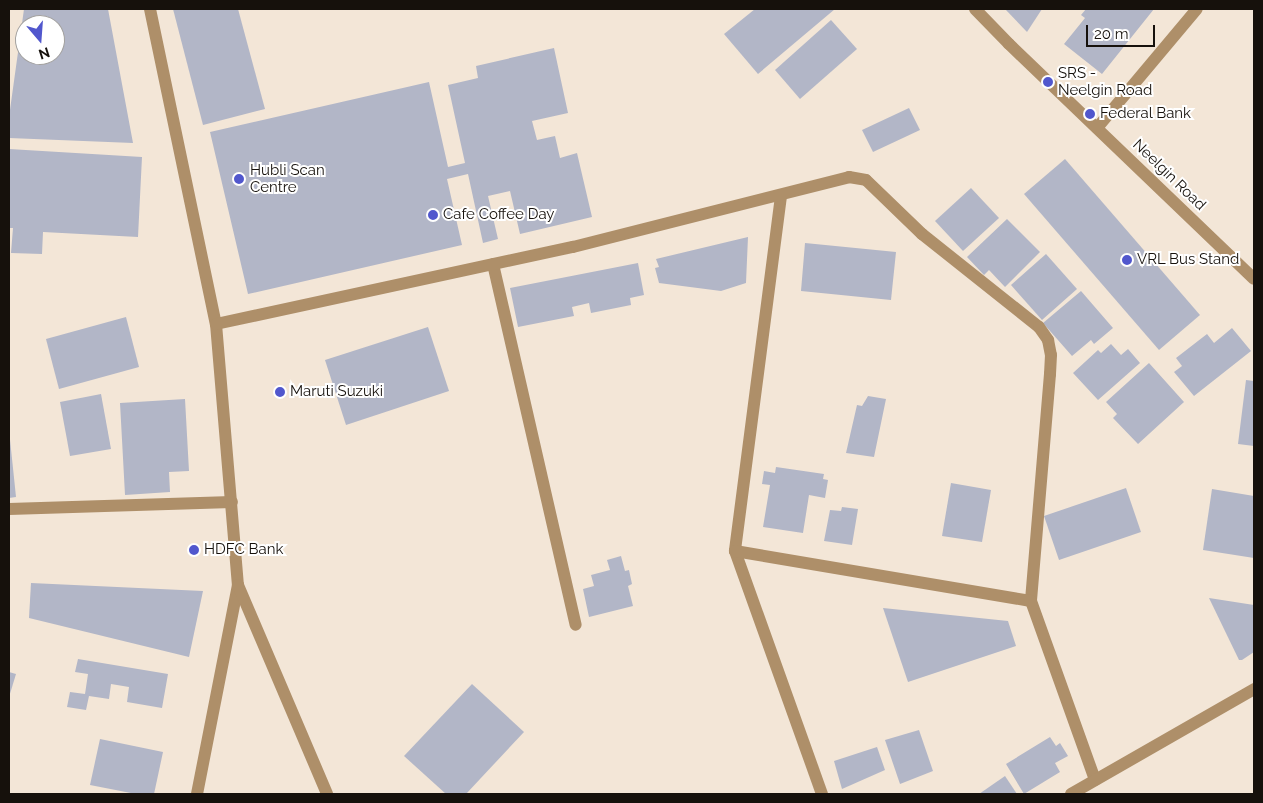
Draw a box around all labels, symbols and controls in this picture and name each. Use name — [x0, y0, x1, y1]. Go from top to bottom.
north arrow — [15, 15, 65, 65]
scale bar — [1088, 15, 1157, 47]
text: 20 m — [1094, 25, 1129, 43]
text: N — [37, 44, 52, 63]
place label: SRS - Neelgin Road — [1058, 64, 1152, 99]
marker: SRS - Neelgin Road — [1042, 76, 1054, 88]
place label: Federal Bank — [1100, 105, 1191, 123]
marker: Federal Bank — [1084, 108, 1096, 120]
street label: Neelgin Road — [1129, 136, 1209, 214]
place label: Hubli Scan Centre — [250, 161, 325, 196]
marker: Hubli Scan Centre — [232, 172, 246, 186]
place label: Cafe Coffee Day — [443, 206, 554, 224]
marker: Cafe Coffee Day — [427, 209, 439, 221]
place label: VRL Bus Stand — [1137, 251, 1240, 269]
marker: VRL Bus Stand — [1121, 254, 1133, 266]
place label: Maruti Suzuki — [290, 383, 383, 401]
marker: Maruti Suzuki — [274, 386, 286, 398]
place label: HDFC Bank — [204, 541, 283, 559]
marker: HDFC Bank — [188, 544, 200, 556]

